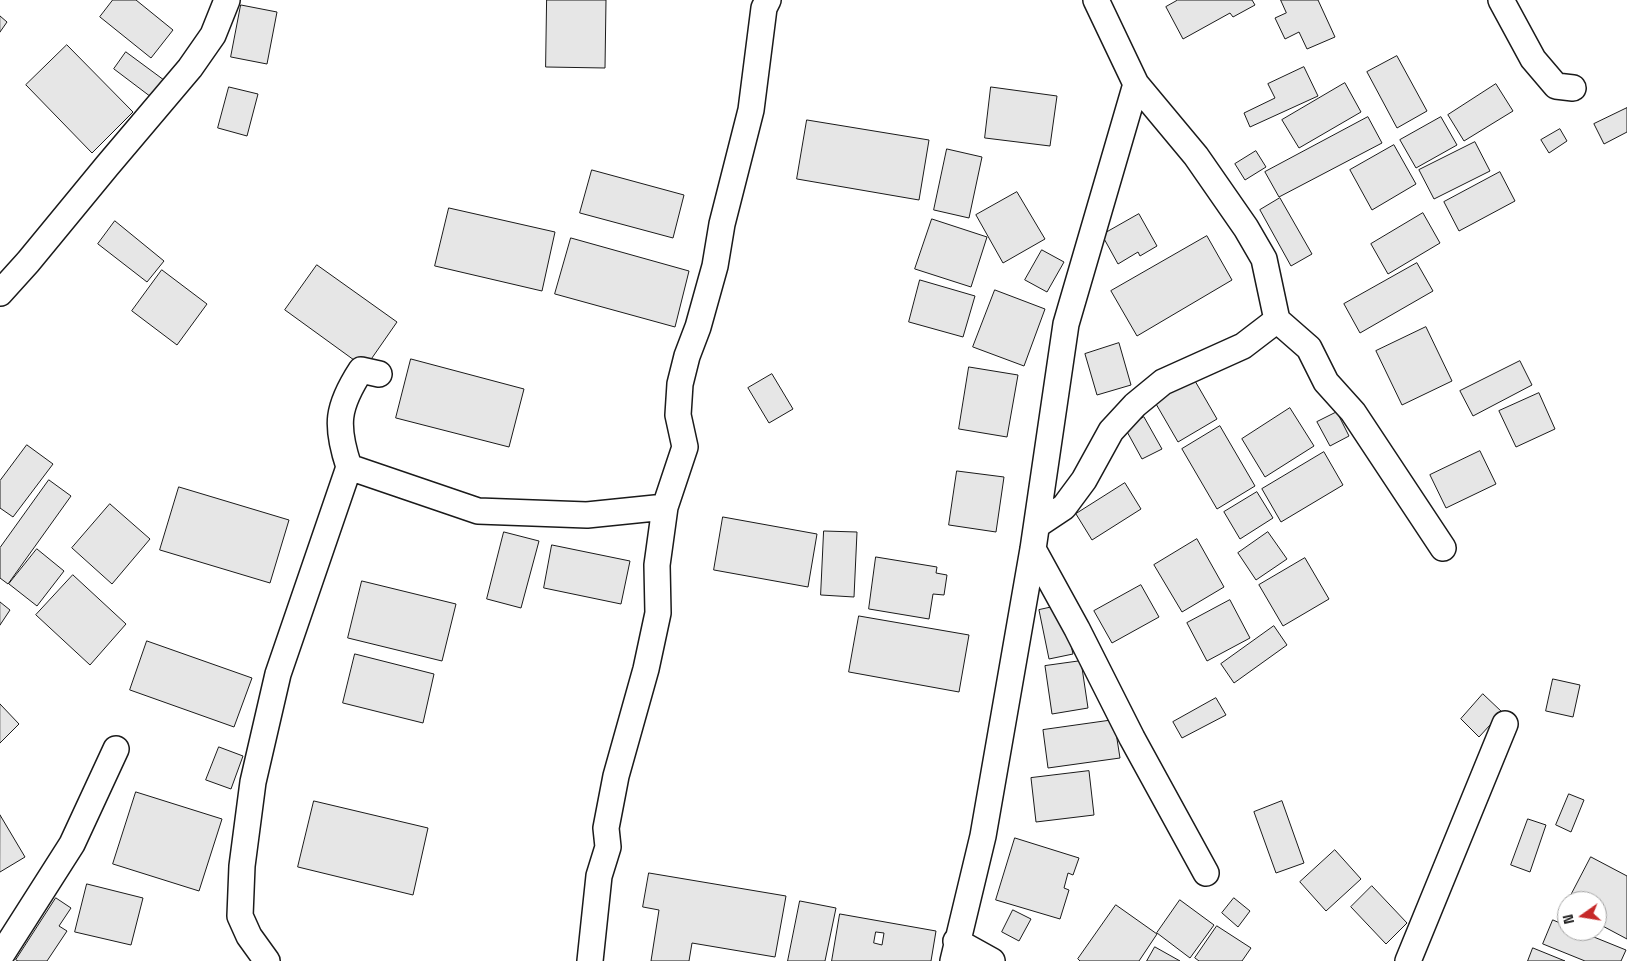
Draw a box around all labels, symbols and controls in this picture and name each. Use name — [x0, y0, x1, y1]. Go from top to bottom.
north arrow — [1557, 891, 1607, 941]
text: N — [1559, 913, 1578, 926]

